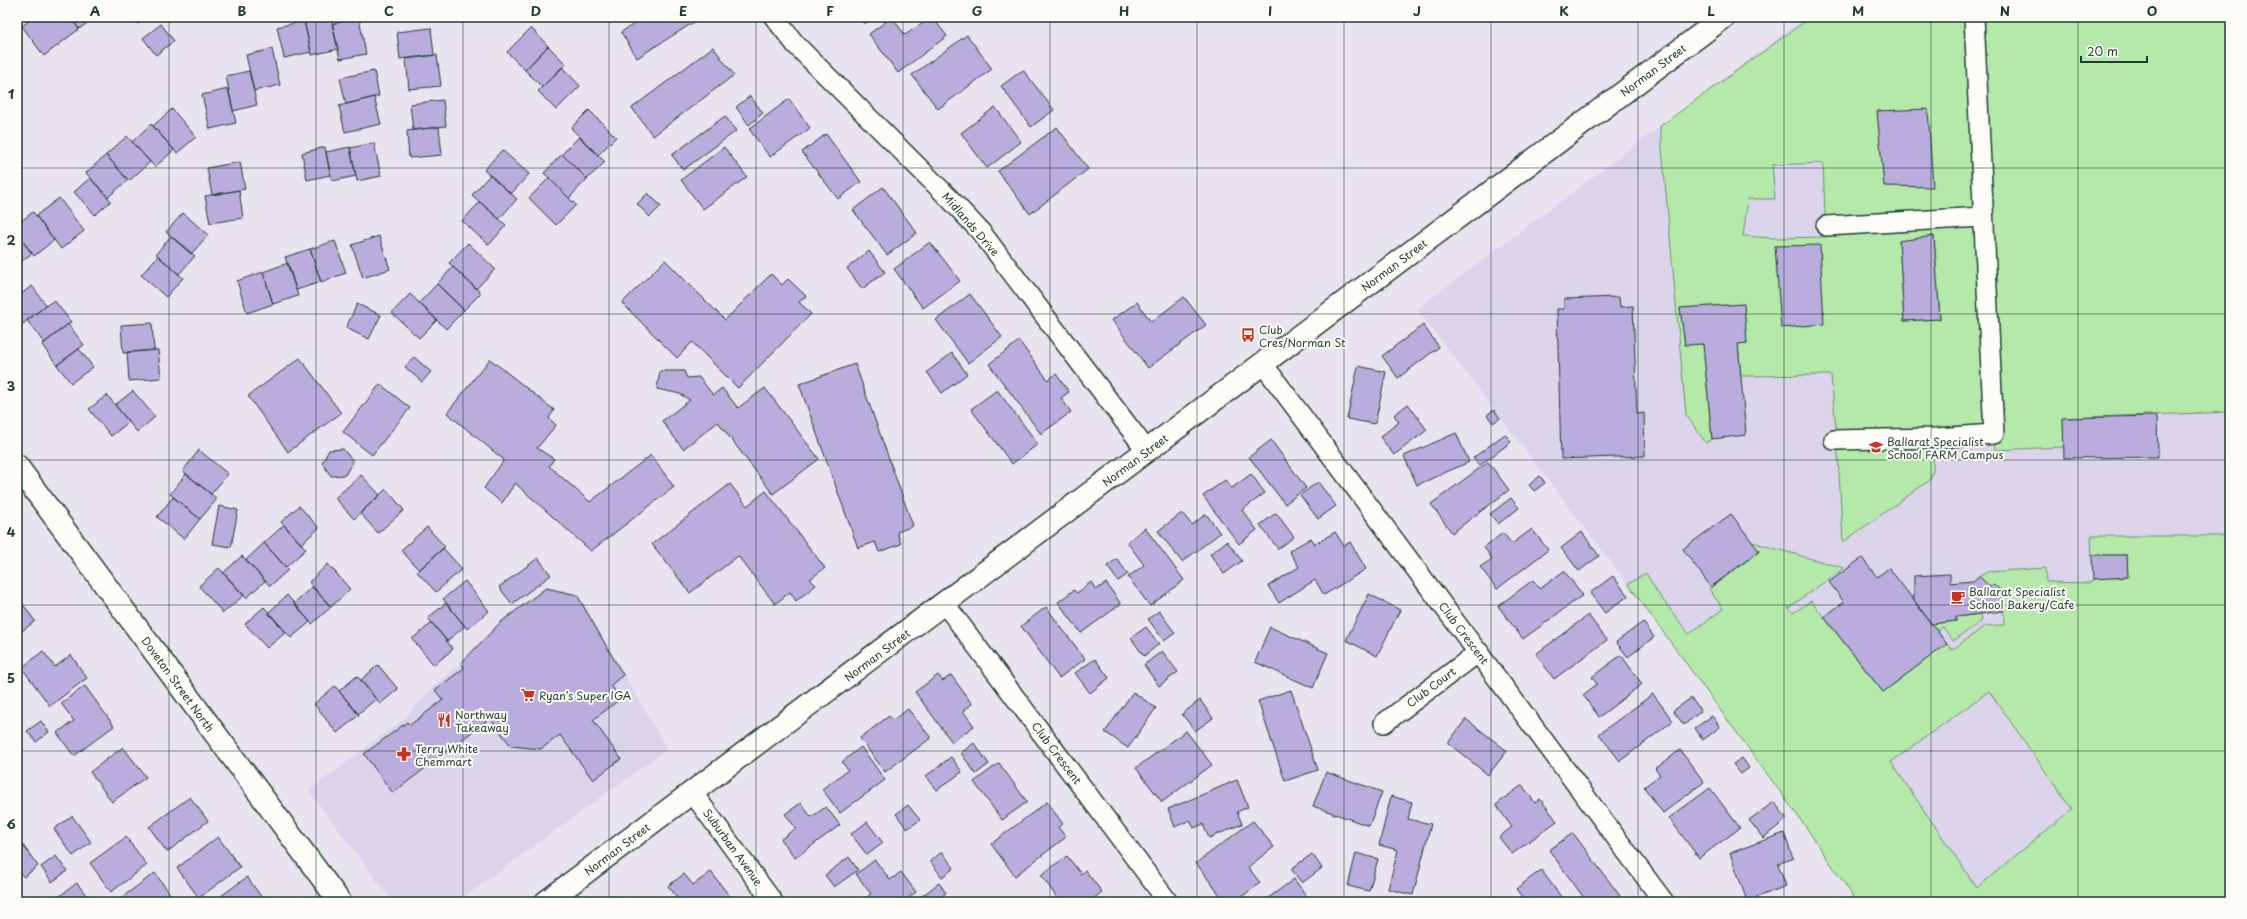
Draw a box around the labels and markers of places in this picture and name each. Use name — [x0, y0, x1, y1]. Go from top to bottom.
place label: Club Cres/Norman St — [1259, 321, 1346, 351]
bus stop icon: Club Cres/Norman St — [1240, 327, 1256, 343]
place label: Ballarat Specialist School FARM Campus — [1887, 433, 2003, 463]
school or university icon: Ballarat Specialist School FARM Campus — [1868, 439, 1884, 455]
place label: Ballarat Specialist School Bakery/Cafe — [1969, 583, 2074, 613]
cafe icon: Ballarat Specialist School Bakery/Cafe — [1950, 589, 1966, 605]
supermarket icon: Ryan's Super IGA — [520, 687, 536, 703]
place label: Ryan's Super IGA — [539, 687, 632, 704]
place label: Northway Takeaway — [455, 706, 509, 736]
restaurant icon: Northway Takeaway — [436, 712, 452, 728]
place label: Terry White Chemmart — [415, 740, 478, 770]
pharmacy icon: Terry White Chemmart — [396, 746, 412, 762]

